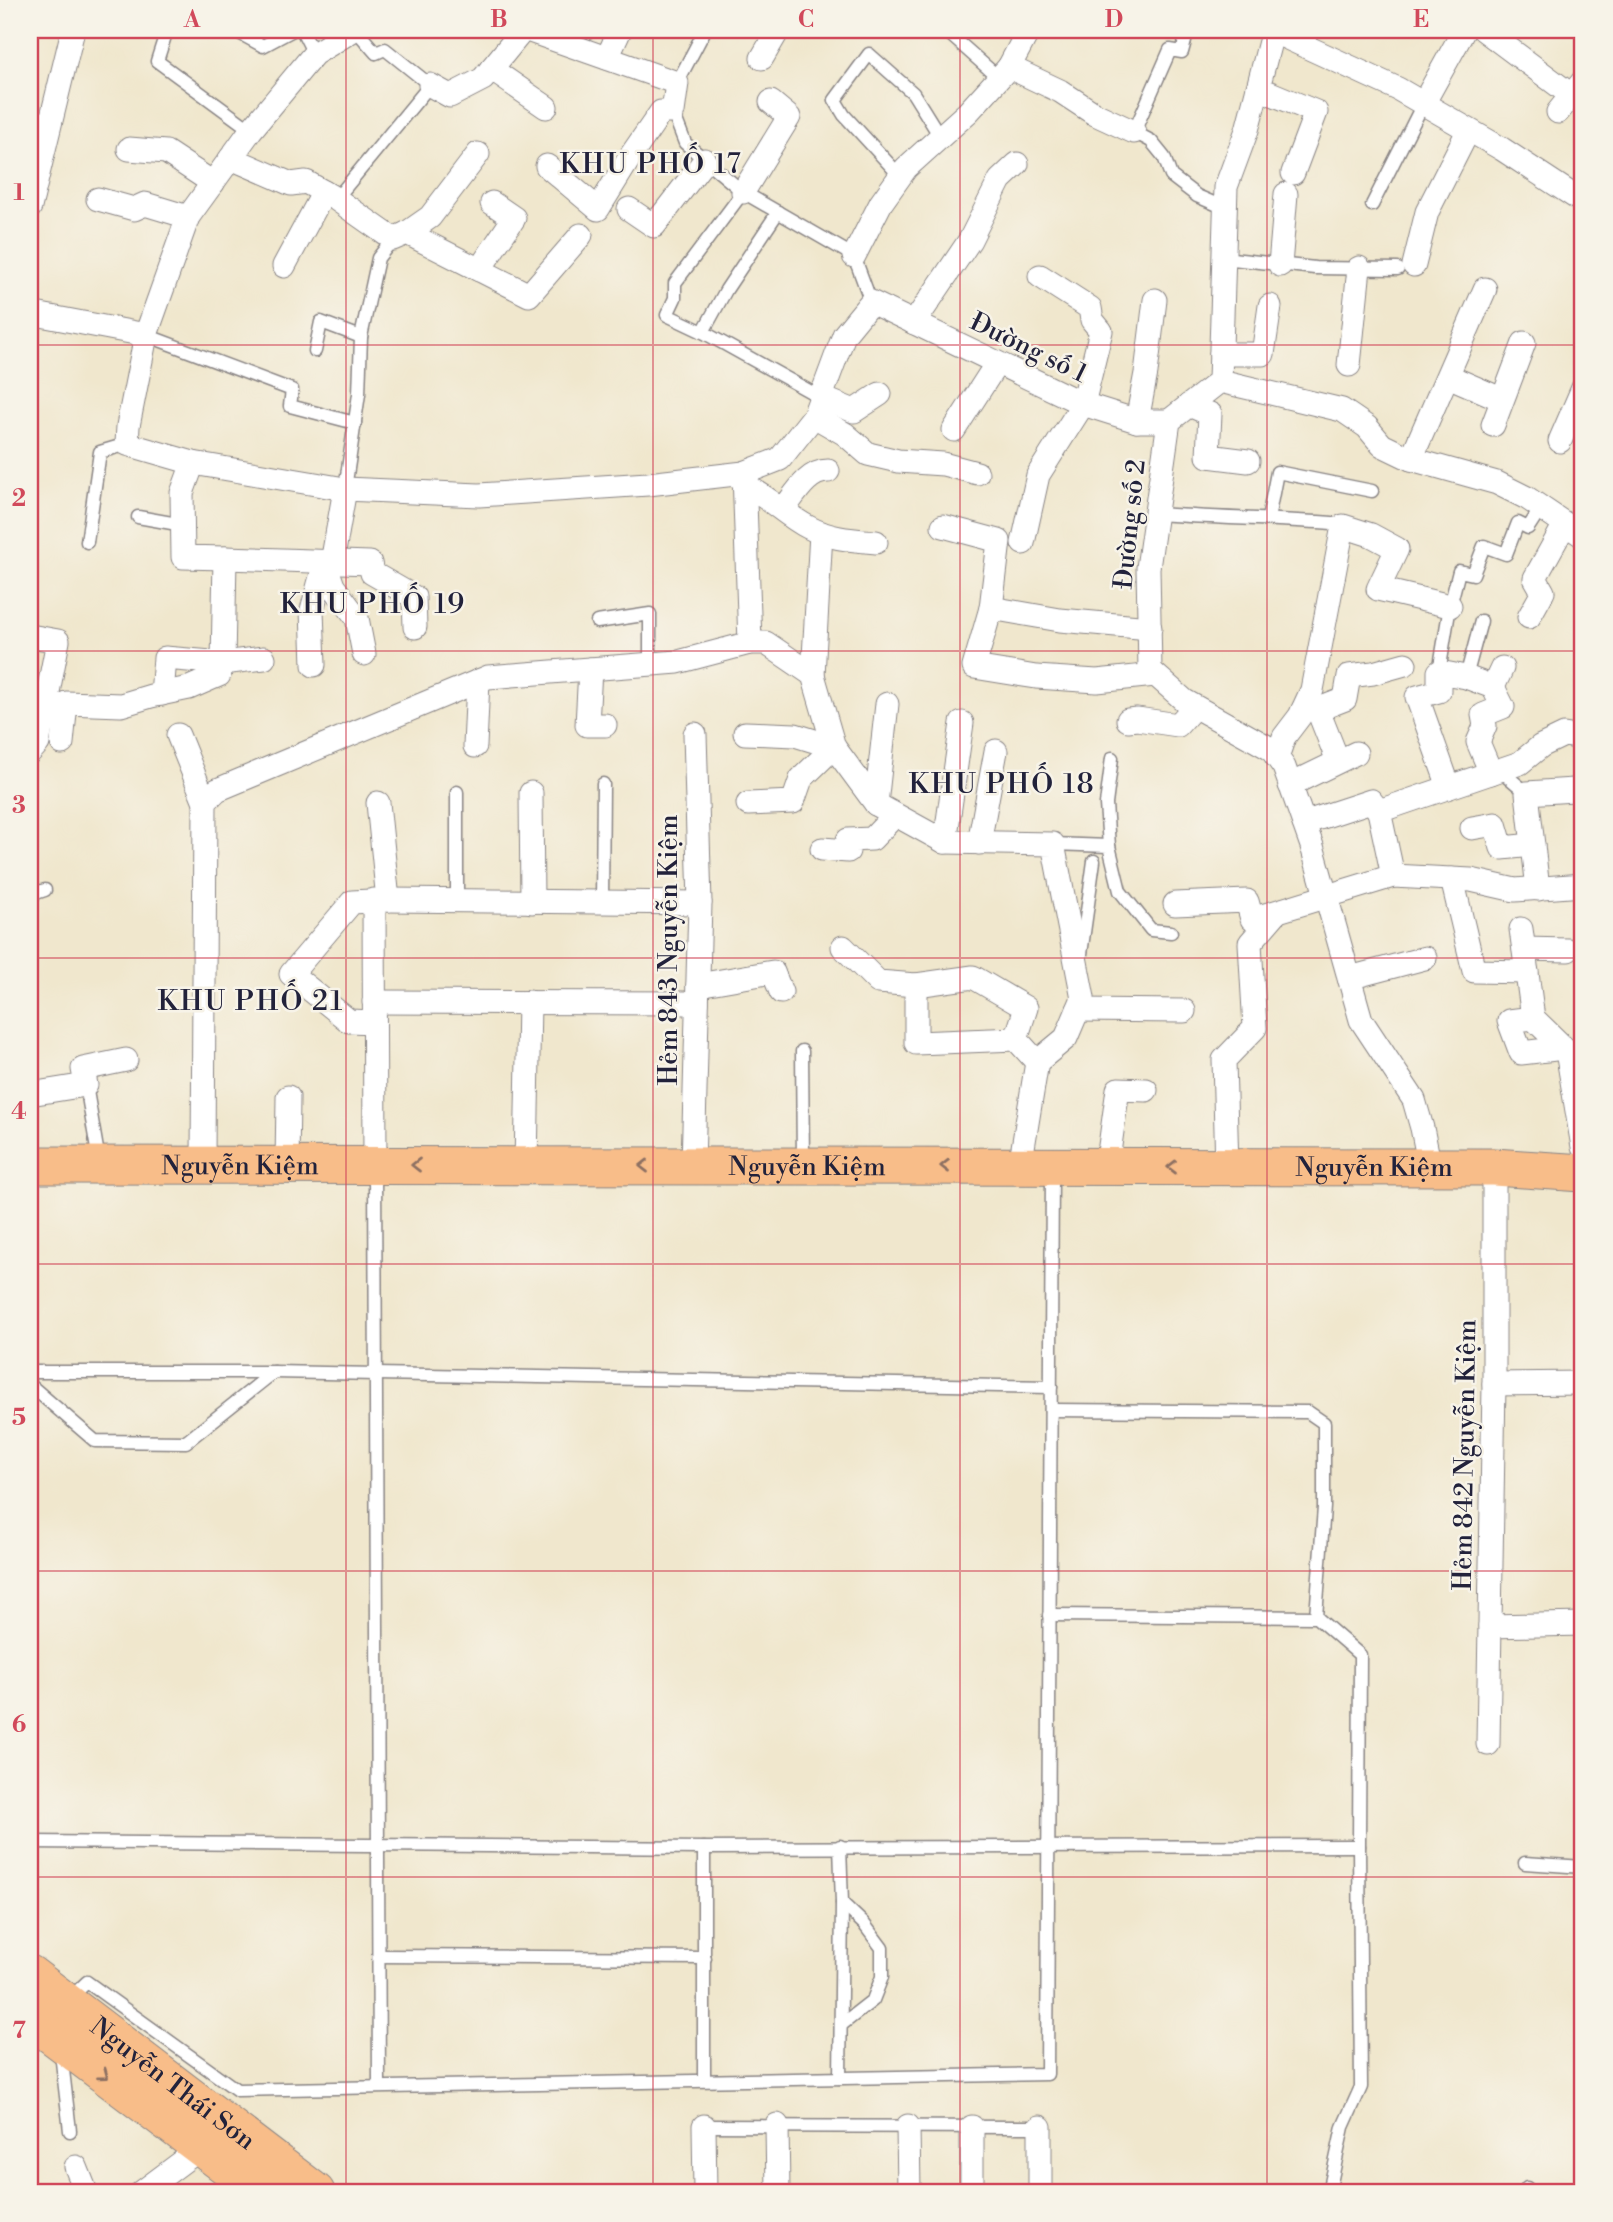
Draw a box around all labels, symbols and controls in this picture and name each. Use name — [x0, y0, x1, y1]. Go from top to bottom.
text: A — [183, 6, 201, 34]
text: B — [490, 6, 508, 34]
text: C — [798, 6, 814, 34]
text: D — [1105, 6, 1123, 34]
text: E — [1413, 6, 1429, 34]
district label: KHU PHỐ 17 — [559, 142, 743, 182]
text: 1 — [13, 179, 25, 207]
street label: Đường số 1 — [965, 306, 1092, 390]
street label: Đường số 2 — [1107, 458, 1153, 590]
text: 2 — [12, 485, 26, 513]
district label: KHU PHỐ 19 — [280, 582, 466, 622]
district label: KHU PHỐ 18 — [908, 762, 1096, 802]
text: 3 — [12, 792, 26, 820]
street label: Hẻm 843 Nguyễn Kiệm — [653, 814, 685, 1085]
district label: KHU PHỐ 21 — [158, 979, 344, 1019]
text: 4 — [11, 1098, 27, 1126]
street label: Nguyễn Kiệm — [161, 1150, 319, 1182]
street label: Nguyễn Kiệm — [728, 1151, 886, 1183]
street label: Nguyễn Kiệm — [1295, 1152, 1453, 1184]
one-way arrow — [410, 1157, 421, 1173]
one-way arrow — [638, 1158, 648, 1174]
one-way arrow — [939, 1158, 949, 1174]
one-way arrow — [1166, 1159, 1177, 1175]
street label: Hẻm 842 Nguyễn Kiệm — [1447, 1319, 1483, 1591]
text: 5 — [12, 1404, 26, 1432]
text: 6 — [12, 1711, 26, 1739]
street label: Nguyễn Thái Sơn — [84, 2011, 262, 2157]
text: 7 — [12, 2017, 26, 2045]
one-way arrow — [96, 2067, 109, 2079]

